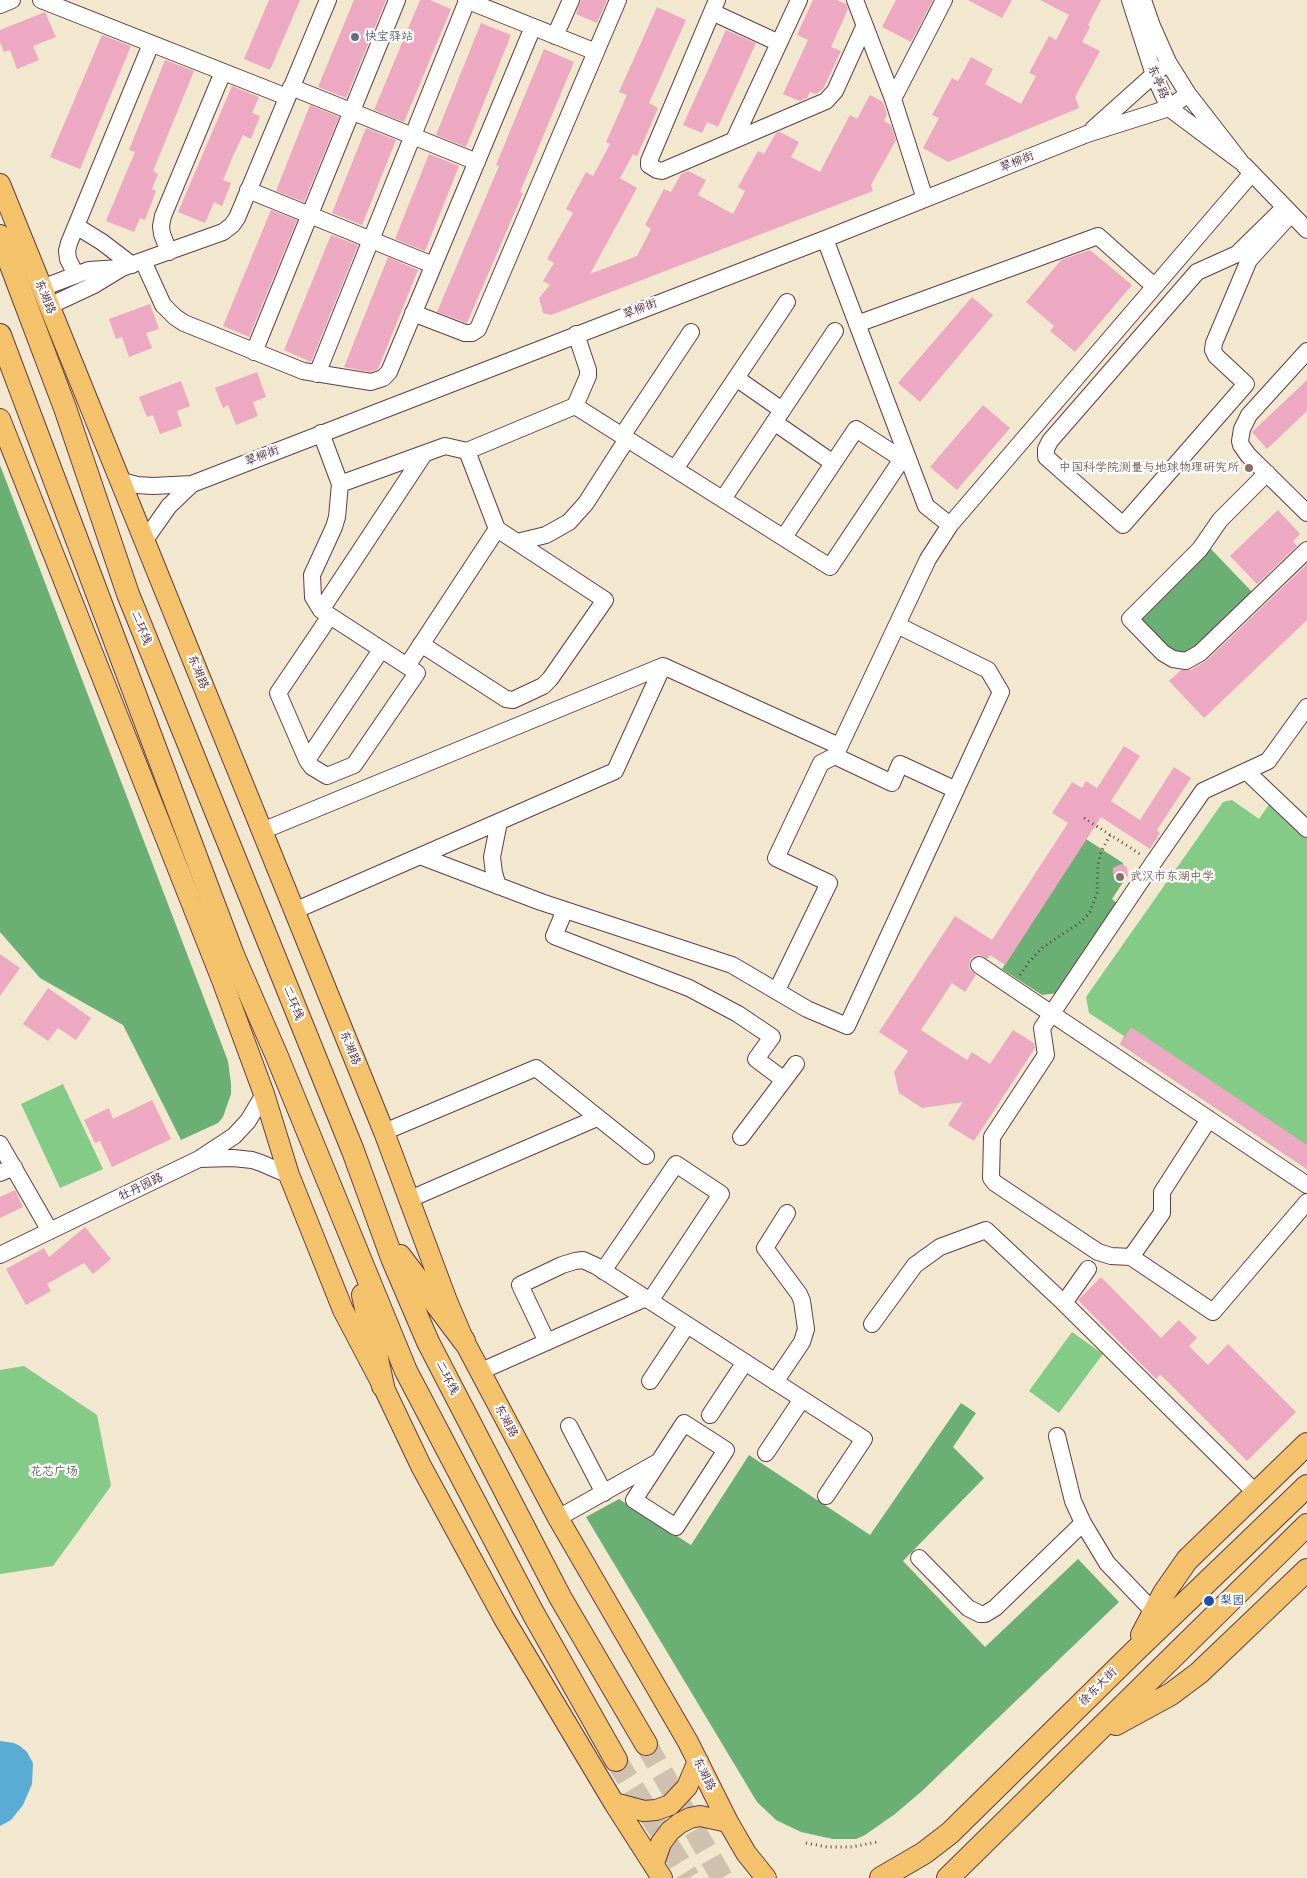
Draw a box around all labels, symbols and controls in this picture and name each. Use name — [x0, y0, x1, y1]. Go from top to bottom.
place label: 快宝驿站 — [365, 30, 413, 44]
marker: 快宝驿站 — [349, 31, 361, 43]
street label: 东亭路 — [1144, 63, 1172, 101]
street label: 翠柳街 — [998, 149, 1036, 175]
street label: 东湖路 — [32, 278, 58, 316]
street label: 翠柳街 — [621, 296, 659, 322]
street label: 翠柳街 — [243, 443, 281, 469]
place label: 中国科学院测量与地球物理研究所 — [1059, 461, 1239, 475]
marker: 中国科学院测量与地球物理研究所 — [1243, 462, 1255, 474]
street label: 二环线 — [128, 609, 154, 647]
street label: 东湖路 — [185, 653, 211, 691]
place label: 武汉市东湖中学 — [1130, 870, 1214, 884]
marker: 武汉市东湖中学 — [1114, 871, 1126, 883]
street label: 二环线 — [280, 984, 306, 1022]
street label: 东湖路 — [337, 1029, 363, 1067]
street label: 牡丹园路 — [116, 1170, 166, 1204]
street label: 二环线 — [432, 1359, 462, 1397]
street label: 东湖路 — [491, 1402, 521, 1440]
park label: 花芯广场 — [30, 1465, 78, 1479]
marker: 梨园 — [1202, 1594, 1216, 1608]
place label: 梨园 — [1220, 1594, 1244, 1608]
street label: 徐东大街 — [1076, 1665, 1120, 1709]
street label: 东湖路 — [690, 1755, 718, 1793]

